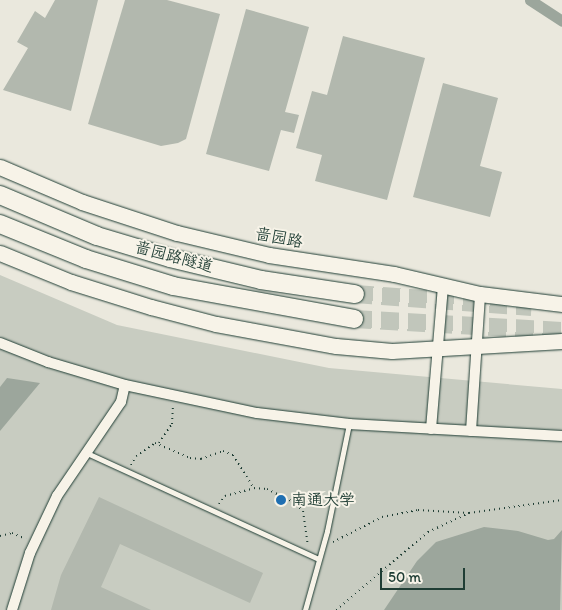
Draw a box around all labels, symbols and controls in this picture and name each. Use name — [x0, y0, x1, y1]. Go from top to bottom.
street label: 啬园路 — [254, 224, 304, 252]
street label: 啬园路隧道 — [133, 237, 215, 277]
place label: 南通大学 — [291, 490, 355, 510]
marker: 南通大学 — [275, 494, 287, 506]
scale bar — [382, 558, 467, 590]
text: 50 m — [388, 568, 421, 586]

